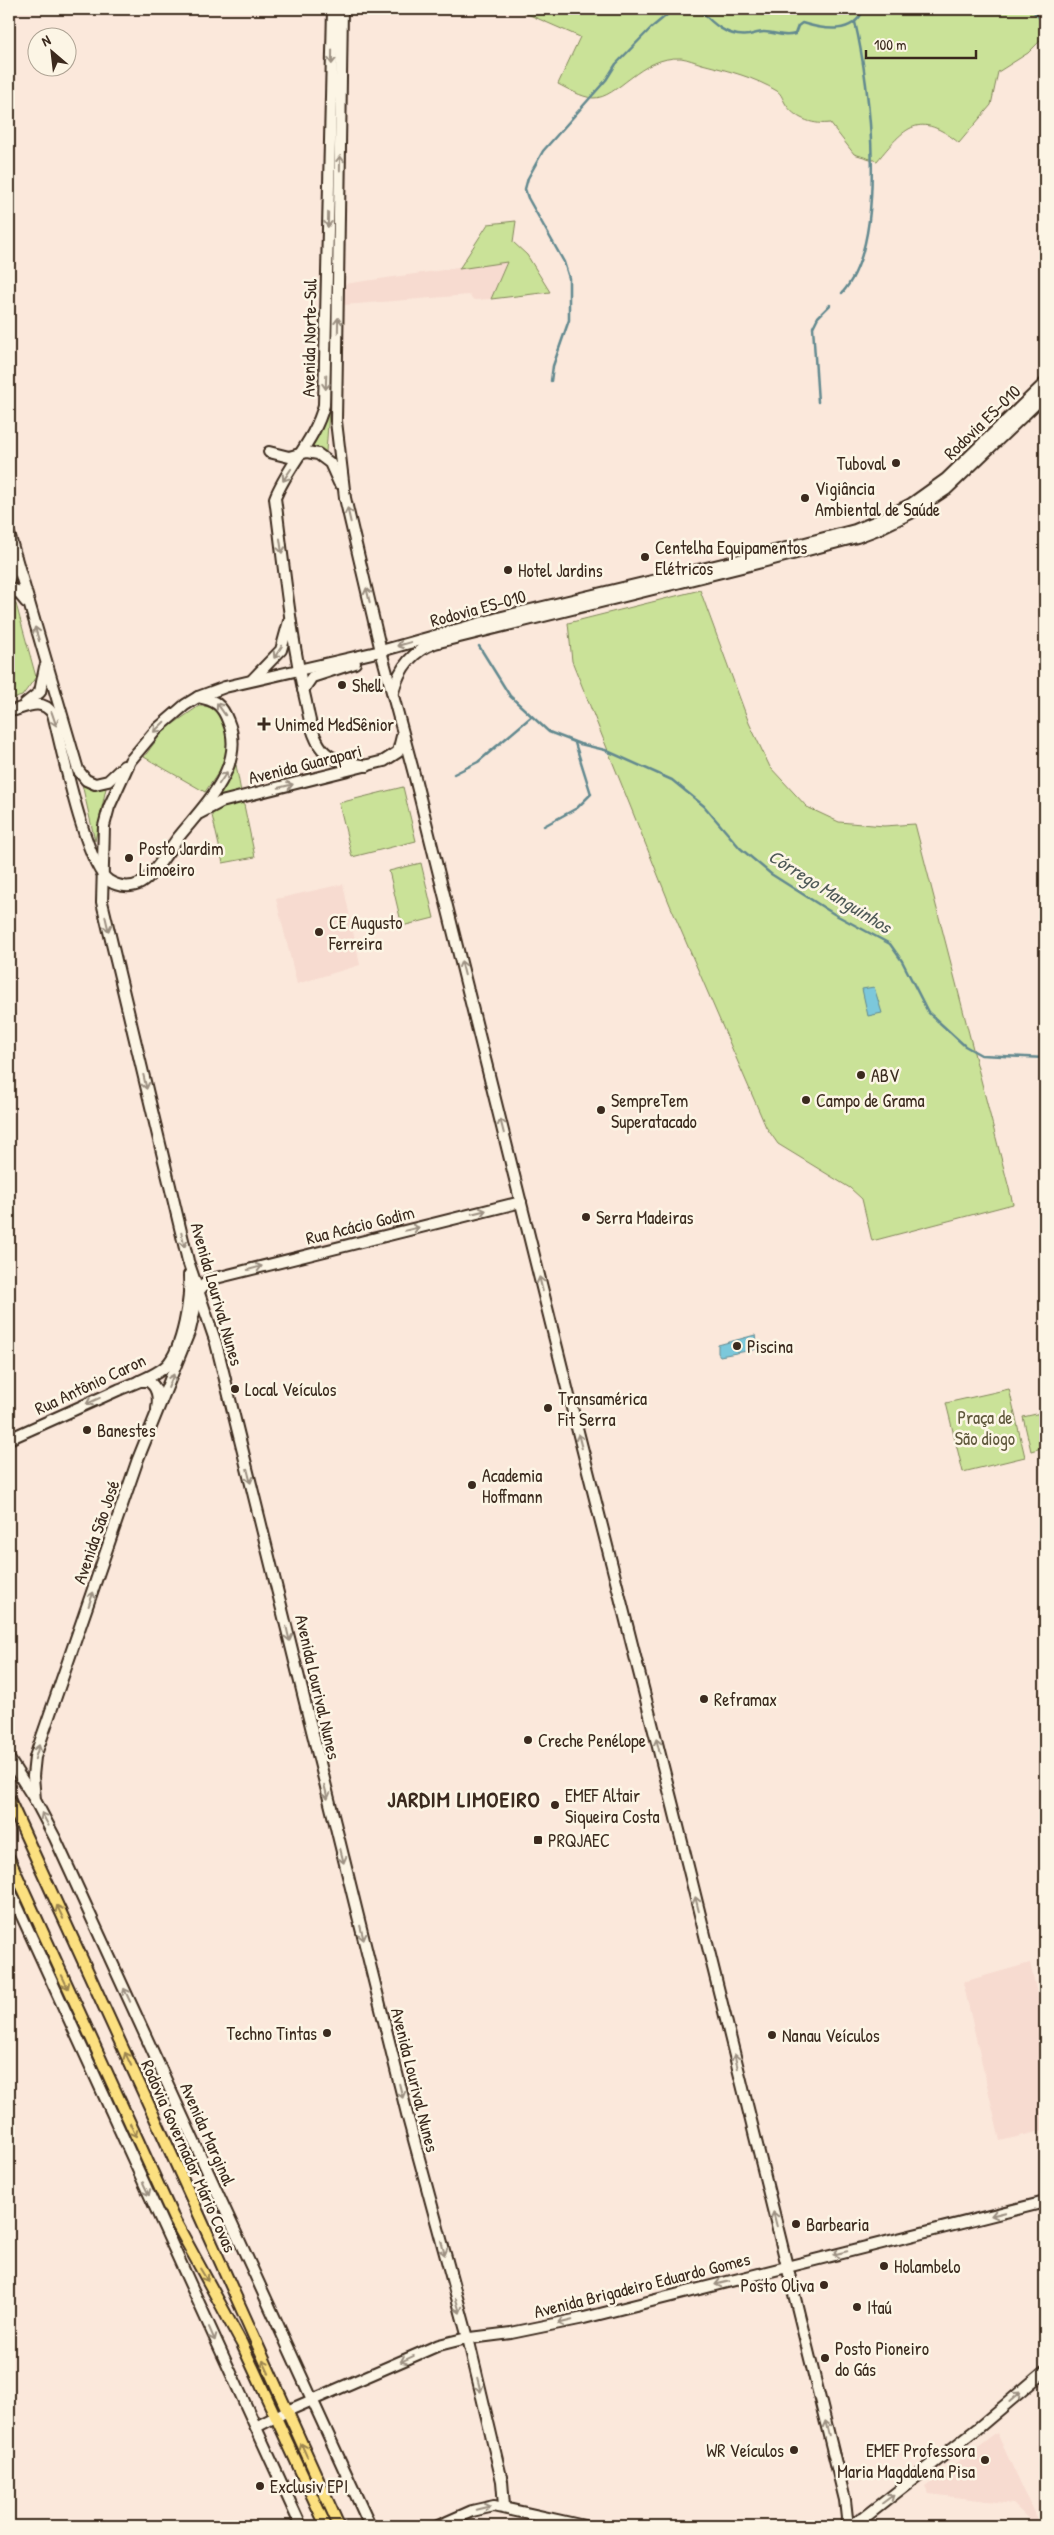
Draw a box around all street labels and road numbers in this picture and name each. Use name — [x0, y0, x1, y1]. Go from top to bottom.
street label: Avenida Norte-Sul — [295, 278, 323, 397]
street label: Rodovia ES-010 — [938, 379, 1026, 465]
street label: Rodovia ES-010 — [427, 583, 529, 633]
street label: Avenida Guarapari — [246, 738, 364, 790]
street label: Rua Acácio Godim — [303, 1199, 417, 1251]
street label: Avenida Lourival Nunes — [185, 1219, 249, 1369]
street label: Rua Antônio Caron — [30, 1347, 150, 1421]
street label: Avenida São José — [67, 1477, 125, 1587]
street label: Avenida Lourival Nunes — [289, 1612, 347, 1762]
street label: Avenida Lourival Nunes — [385, 2005, 445, 2155]
street label: Rodovia Governador Mário Covas — [135, 2056, 243, 2256]
street label: Avenida Marginal — [174, 2079, 242, 2190]
street label: Avenida Brigadeiro Eduardo Gomes — [531, 2246, 753, 2324]

